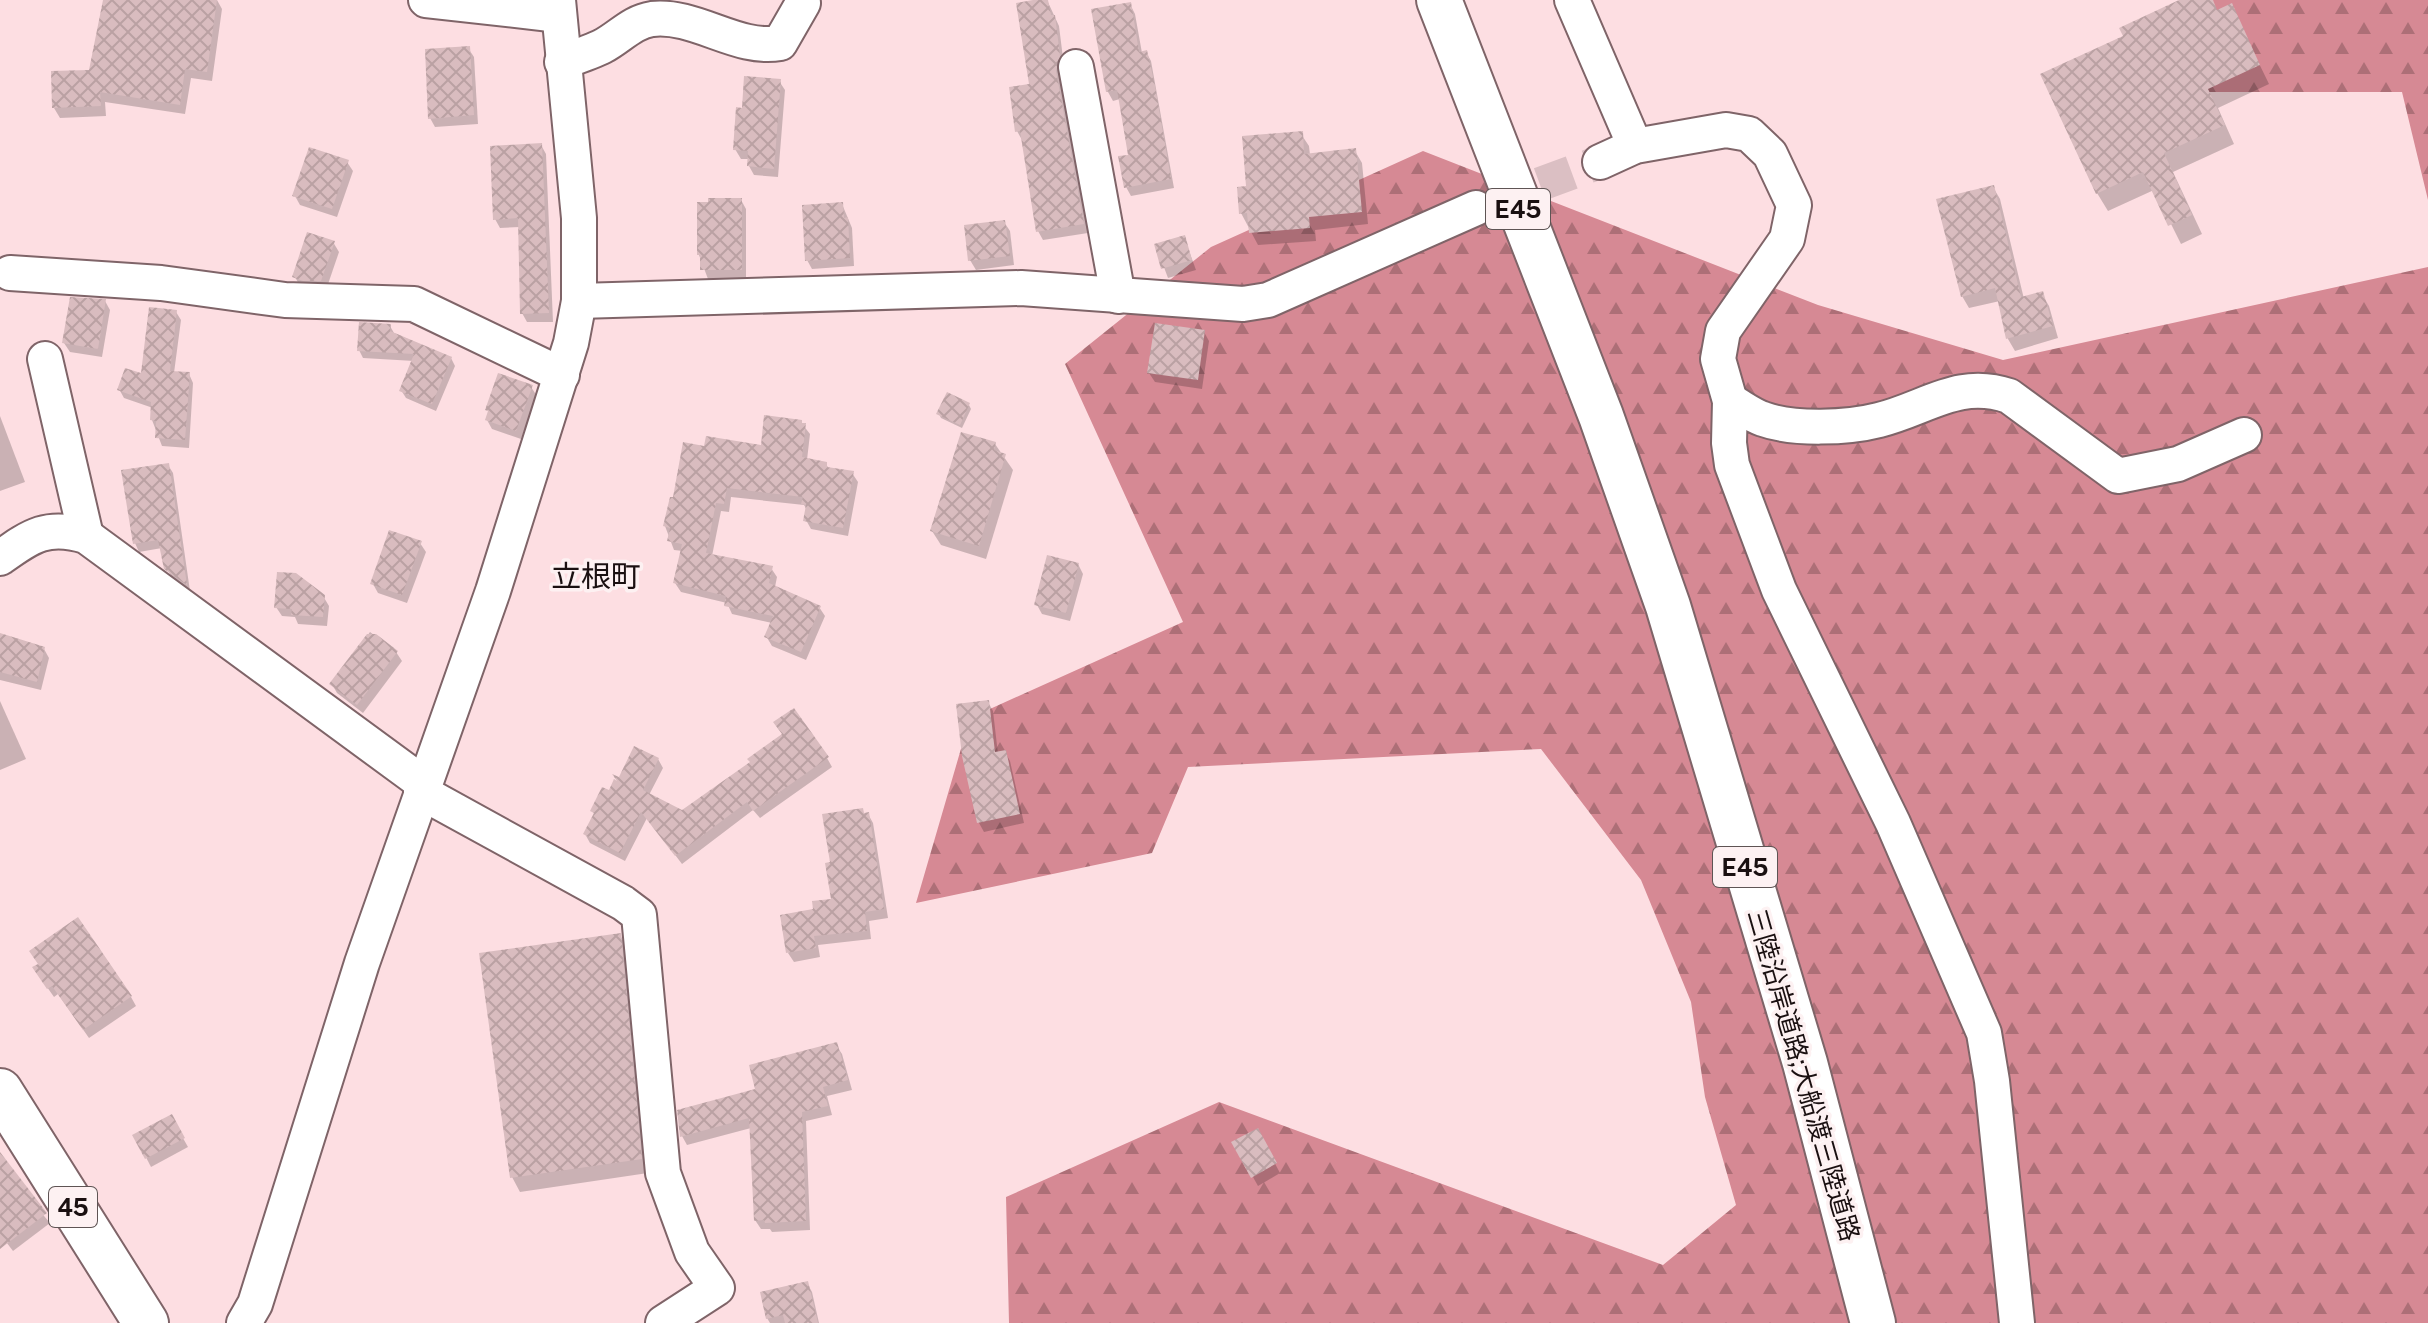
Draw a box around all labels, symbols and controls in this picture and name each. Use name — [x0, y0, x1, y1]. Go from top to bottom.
road number: E45 — [1486, 189, 1550, 229]
district label: 立根町 — [551, 558, 641, 594]
road number: E45 — [1713, 847, 1777, 887]
street label: 三陸沿岸道路;大船渡三陸道路 — [1742, 905, 1866, 1245]
road number: 45 — [49, 1187, 97, 1227]

